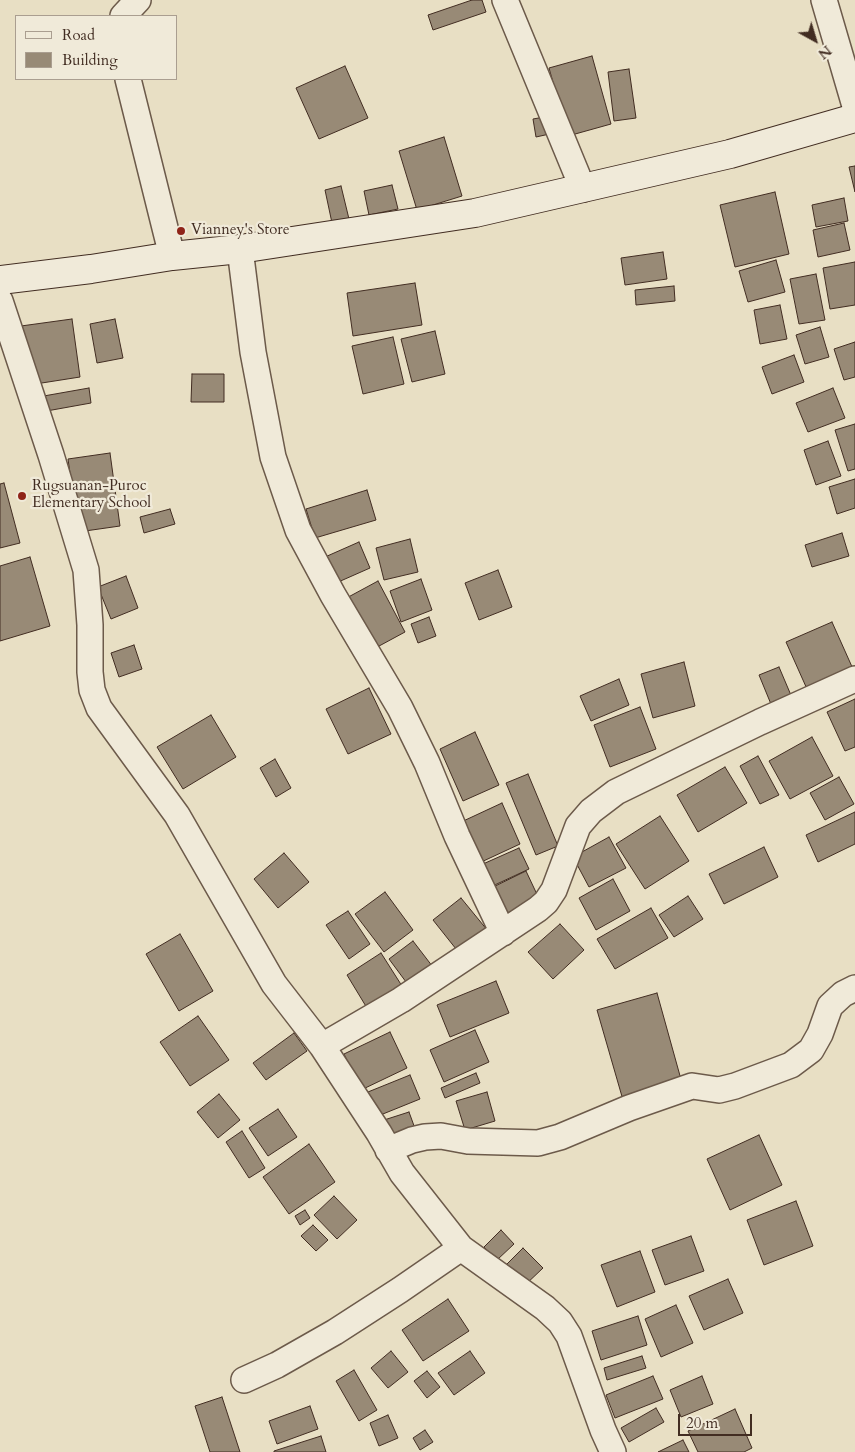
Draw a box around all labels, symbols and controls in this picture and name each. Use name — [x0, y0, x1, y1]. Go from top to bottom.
legend — [15, 15, 178, 80]
north arrow — [790, 15, 840, 65]
text: Road — [62, 25, 95, 45]
text: N — [814, 41, 835, 63]
text: Building — [62, 50, 118, 70]
place label: Vianney's Store — [191, 222, 290, 240]
marker: Vianney's Store — [175, 225, 187, 237]
place label: Rugsuanan-Puroc Elementary School — [32, 478, 151, 513]
marker: Rugsuanan-Puroc Elementary School — [16, 490, 28, 502]
scale bar — [680, 1404, 754, 1436]
text: 20 m — [686, 1413, 718, 1433]

